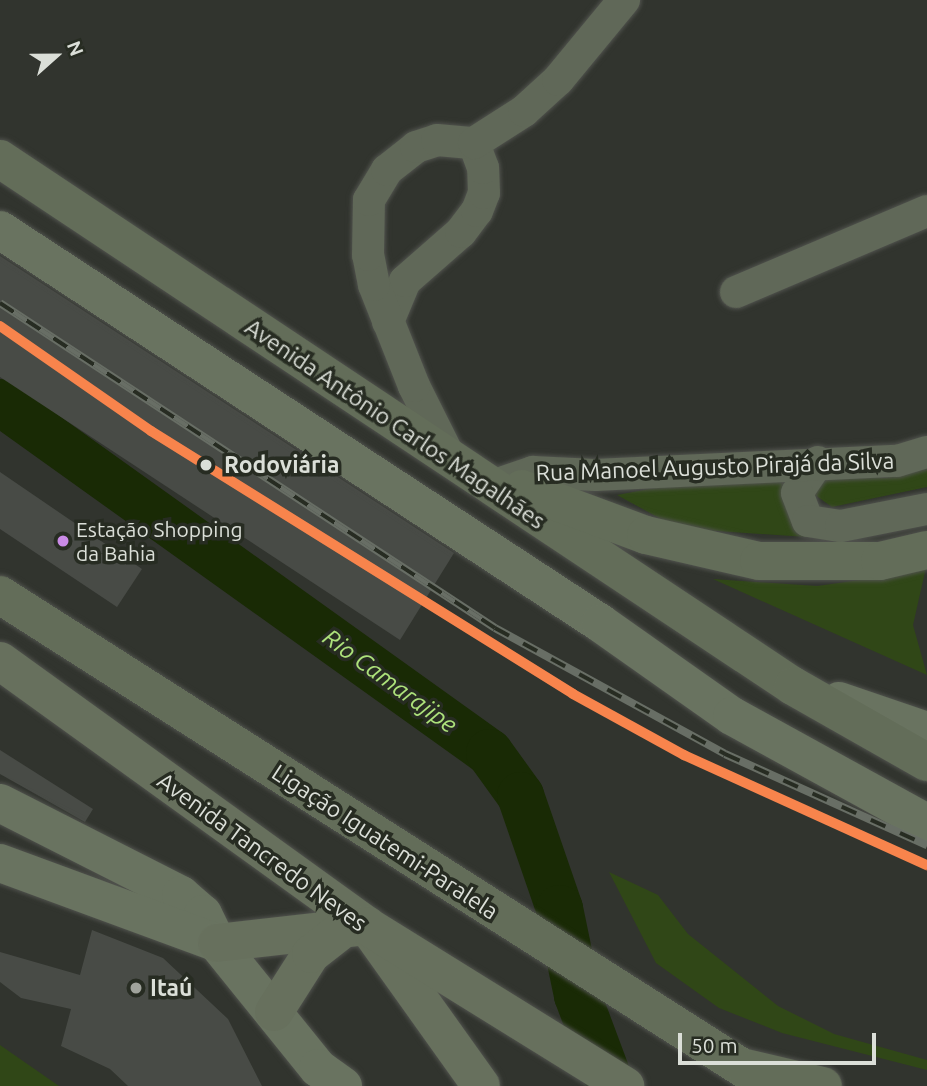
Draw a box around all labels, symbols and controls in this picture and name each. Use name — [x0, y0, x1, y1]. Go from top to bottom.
north arrow — [21, 21, 91, 91]
text: N — [63, 38, 88, 59]
street label: Avenida Antônio Carlos Magalhães — [240, 313, 550, 535]
street label: Rua Manoel Augusto Pirajá da Silva — [535, 447, 895, 487]
place label: Rodoviária — [224, 451, 339, 479]
marker: Rodoviária — [195, 454, 217, 476]
place label: Estação Shopping da Bahia — [76, 516, 243, 566]
marker: Estação Shopping da Bahia — [56, 534, 70, 548]
water label: Rio Camarajipe — [317, 623, 463, 739]
street label: Ligação Iguatemi-Paralela — [267, 759, 503, 925]
street label: Avenida Tancredo Neves — [152, 767, 372, 937]
place label: Itaú — [150, 974, 192, 1002]
marker: Itaú — [128, 980, 144, 996]
scale bar — [682, 1020, 880, 1064]
text: 50 m — [691, 1033, 738, 1057]

